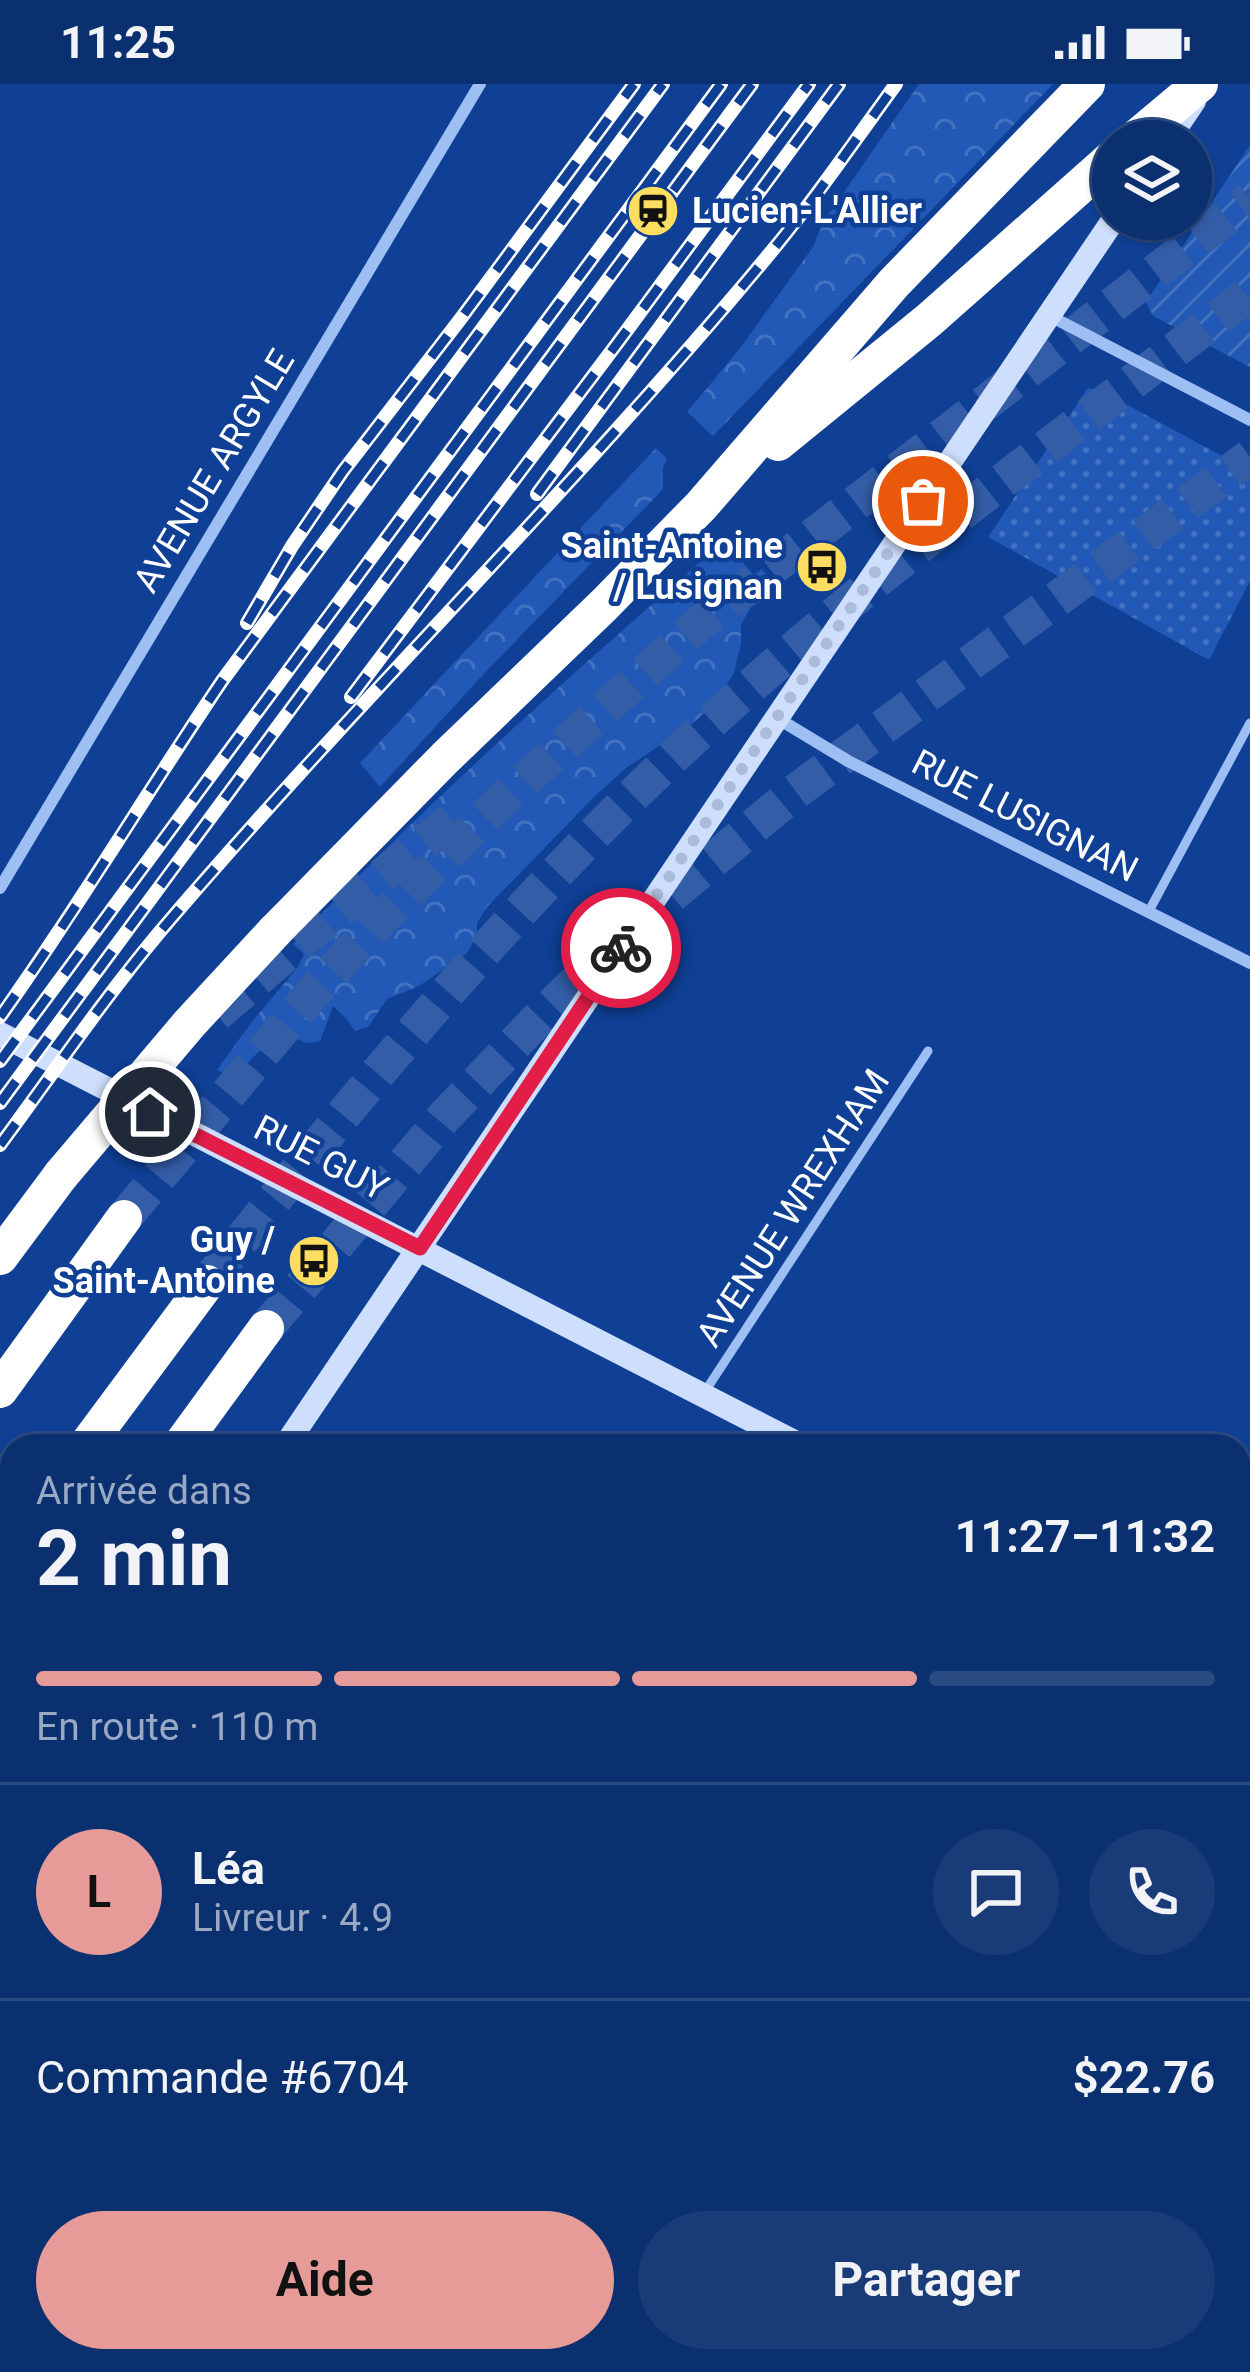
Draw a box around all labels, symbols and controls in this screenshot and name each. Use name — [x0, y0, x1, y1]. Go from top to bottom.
text: 11:25 — [60, 16, 176, 69]
map controls — [1092, 120, 1212, 240]
button: layers — [1092, 120, 1212, 240]
station icon: Lucien-L'Allier — [625, 183, 681, 239]
place label: Lucien-L'Allier — [692, 190, 922, 232]
street label: AVENUE ARGYLE — [125, 342, 303, 600]
pin — [872, 450, 974, 552]
icon: bag — [890, 468, 956, 534]
place label: Saint-Antoine / Lusignan — [561, 525, 783, 608]
bus stop icon: Saint-Antoine / Lusignan — [794, 539, 850, 595]
street label: RUE LUSIGNAN — [905, 741, 1145, 891]
courier — [561, 888, 681, 1008]
icon: bike — [588, 915, 654, 981]
pin — [99, 1061, 201, 1163]
street label: AVENUE WREXHAM — [688, 1062, 898, 1354]
icon: home — [117, 1079, 183, 1145]
street label: RUE GUY — [247, 1107, 395, 1210]
place label: Guy / Saint-Antoine — [53, 1219, 275, 1302]
bus stop icon: Guy / Saint-Antoine — [286, 1233, 342, 1289]
text: Arrivée dans — [36, 1468, 252, 1514]
text: 11:27–11:32 — [955, 1510, 1215, 1563]
text: 2 min — [36, 1513, 232, 1604]
text: En route · 110 m — [36, 1704, 319, 1750]
button: chat — [933, 1829, 1059, 1955]
button: phone — [1089, 1829, 1215, 1955]
text: Léa — [192, 1842, 265, 1895]
text: L — [87, 1865, 111, 1918]
text: Livreur · 4.9 — [192, 1895, 393, 1941]
text: Commande #6704 — [36, 2051, 408, 2104]
text: $22.76 — [1073, 2051, 1215, 2104]
button: Aide — [36, 2211, 614, 2349]
button: Partager — [638, 2211, 1215, 2349]

